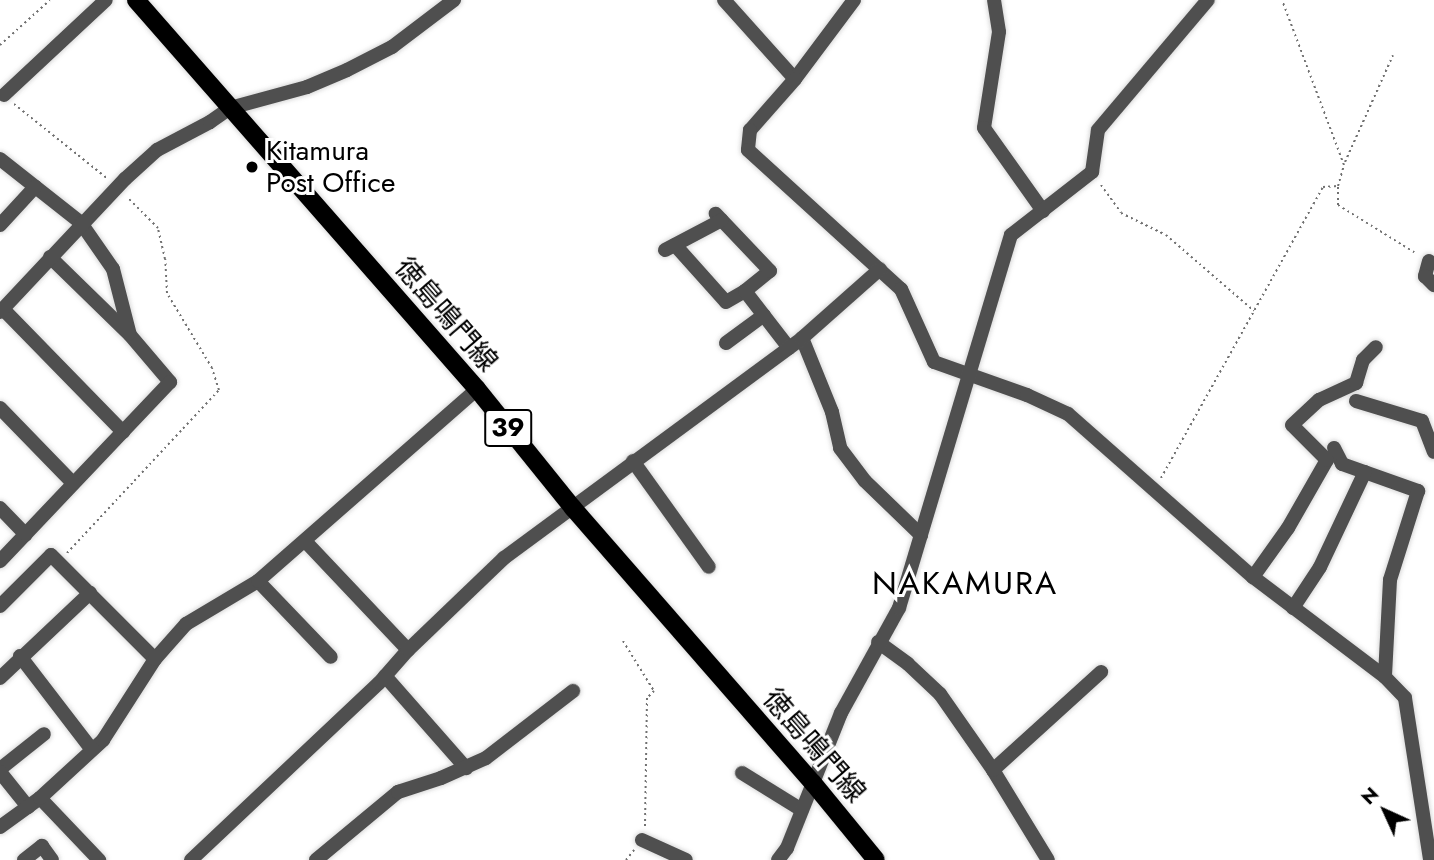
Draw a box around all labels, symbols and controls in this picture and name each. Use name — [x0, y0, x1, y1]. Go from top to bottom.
place label: Kitamura Post Office — [266, 134, 395, 200]
marker: Kitamura Post Office — [244, 159, 260, 175]
street label: 徳島鳴門線 — [387, 251, 505, 379]
road number: 39 — [484, 406, 532, 450]
district label: NAKAMURA — [873, 564, 1057, 602]
street label: 徳島鳴門線 — [755, 682, 873, 810]
north arrow — [1350, 776, 1420, 846]
text: N — [1355, 781, 1385, 811]

